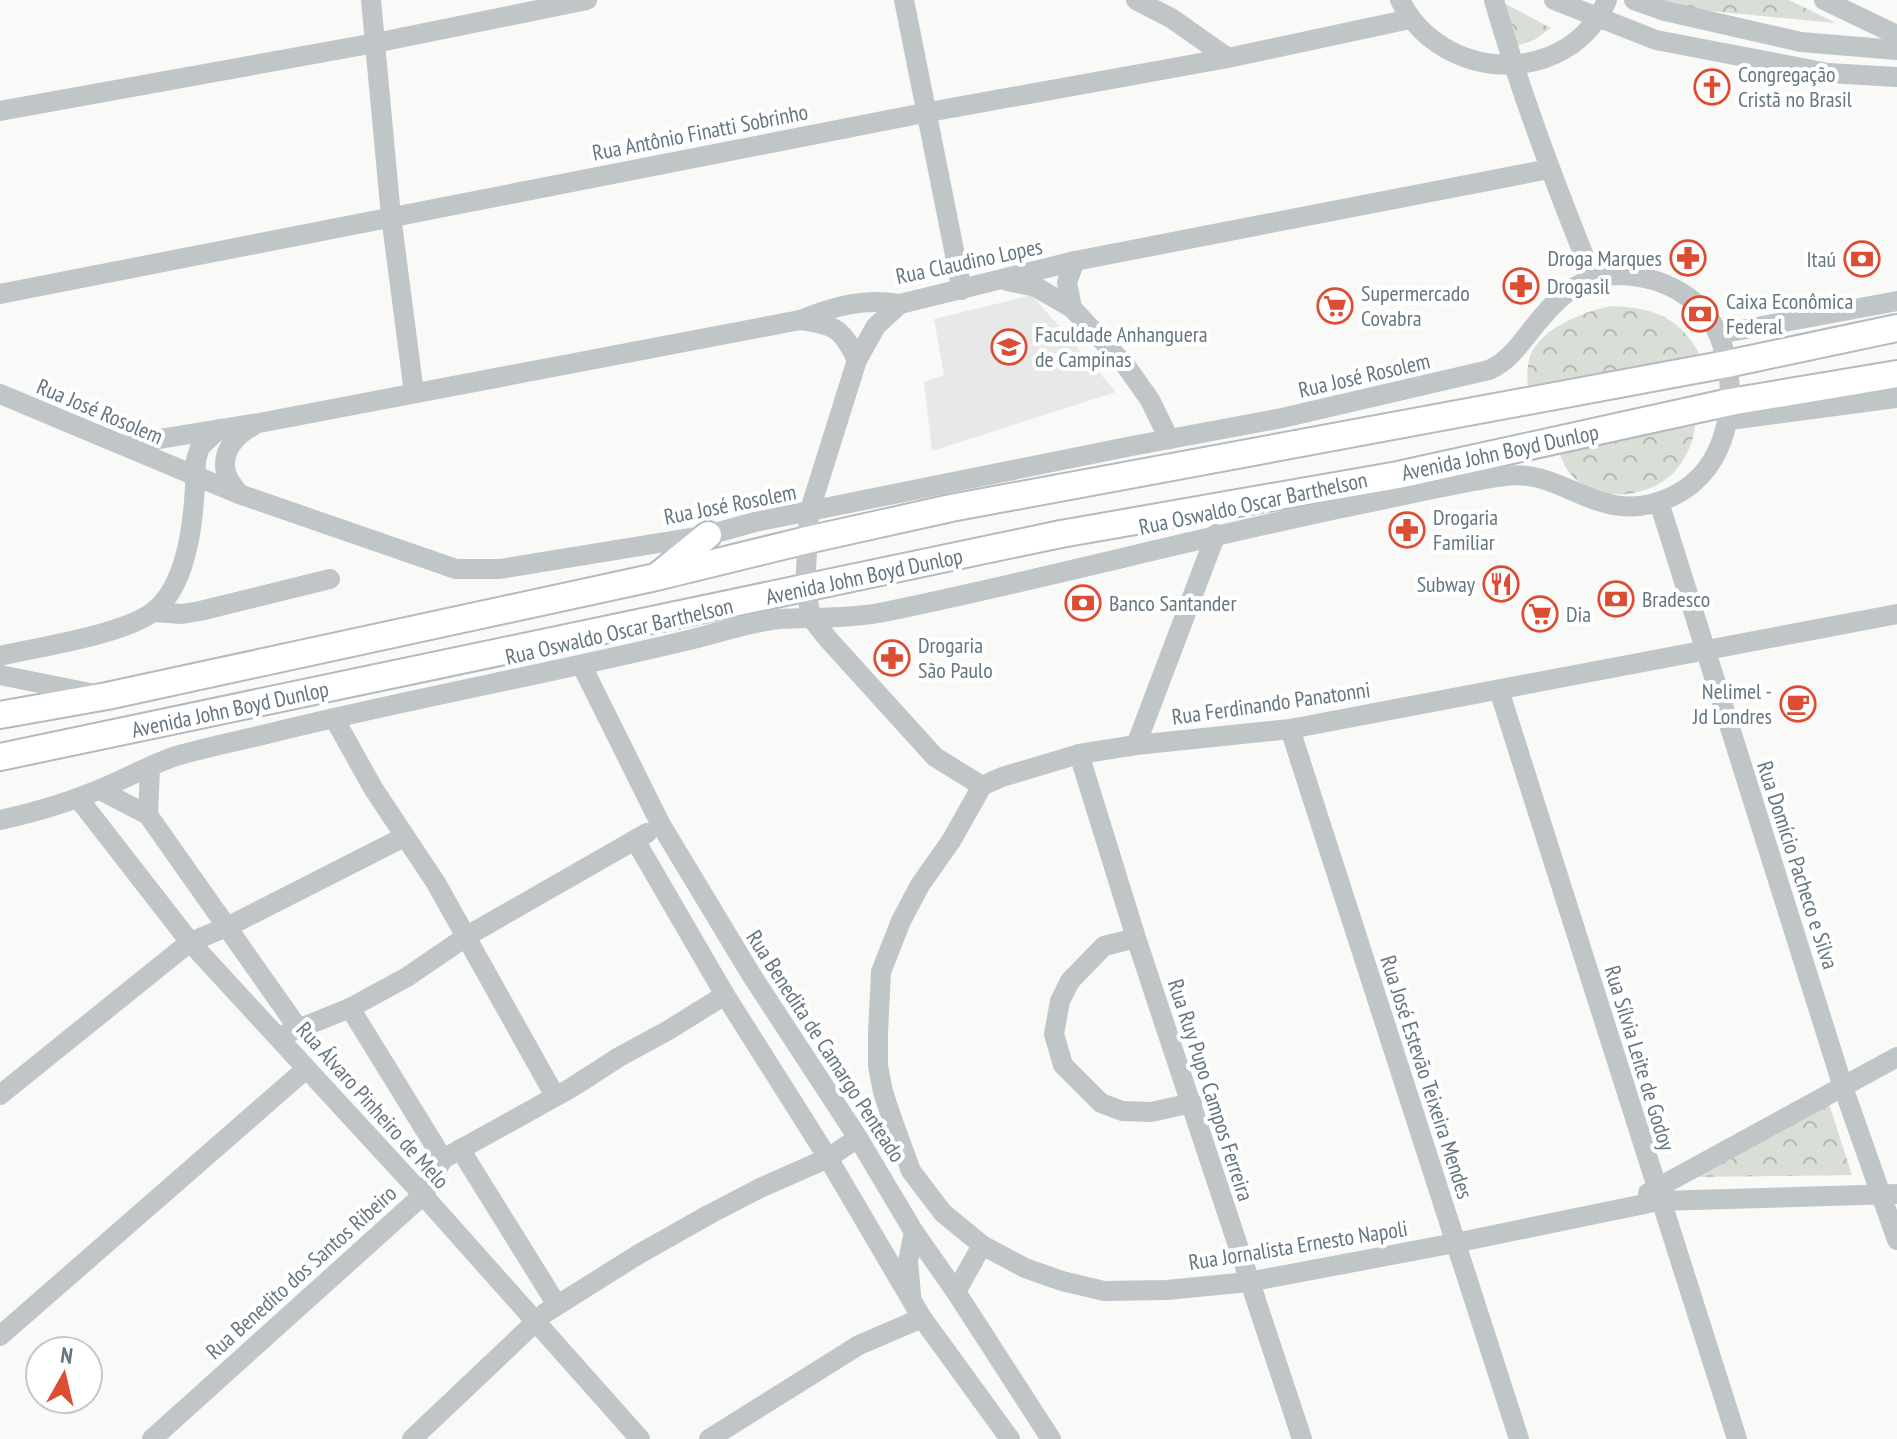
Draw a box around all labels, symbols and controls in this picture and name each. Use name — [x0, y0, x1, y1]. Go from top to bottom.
place label: Congregação Cristã no Brasil — [1738, 60, 1853, 113]
church icon: Congregação Cristã no Brasil — [1693, 68, 1731, 106]
street label: Rua Antônio Finatti Sobrinho — [590, 97, 810, 167]
street label: Rua Claudino Lopes — [893, 232, 1045, 290]
pharmacy icon: Droga Marques — [1669, 239, 1707, 277]
bank icon: Itaú — [1843, 240, 1881, 278]
place label: Droga Marques — [1548, 244, 1662, 272]
place label: Itaú — [1806, 245, 1836, 273]
pharmacy icon: Drogasil — [1502, 267, 1540, 305]
place label: Drogasil — [1547, 272, 1611, 300]
place label: Supermercado Covabra — [1361, 279, 1470, 332]
supermarket icon: Supermercado Covabra — [1316, 287, 1354, 325]
place label: Caixa Econômica Federal — [1726, 287, 1853, 340]
bank icon: Caixa Econômica Federal — [1681, 295, 1719, 333]
place label: Faculdade Anhanguera de Campinas — [1035, 320, 1208, 373]
school or university icon: Faculdade Anhanguera de Campinas — [990, 328, 1028, 366]
street label: Rua José Rosolem — [1295, 346, 1433, 404]
street label: Rua José Rosolem — [33, 372, 167, 450]
street label: Avenida John Boyd Dunlop — [1399, 417, 1601, 487]
street label: Rua Oswaldo Oscar Barthelson — [1136, 465, 1370, 541]
street label: Rua José Rosolem — [661, 477, 799, 531]
place label: Drogaria Familiar — [1433, 503, 1498, 556]
pharmacy icon: Drogaria Familiar — [1388, 511, 1426, 549]
street label: Avenida John Boyd Dunlop — [763, 541, 965, 611]
restaurant icon: Subway — [1482, 565, 1520, 603]
place label: Subway — [1417, 570, 1476, 598]
bank icon: Bradesco — [1597, 580, 1635, 618]
bank icon: Banco Santander — [1064, 584, 1102, 622]
place label: Bradesco — [1642, 585, 1710, 613]
place label: Banco Santander — [1109, 589, 1236, 617]
street label: Rua Oswaldo Oscar Barthelson — [502, 591, 736, 671]
supermarket icon: Dia — [1521, 595, 1559, 633]
place label: Dia — [1566, 600, 1591, 628]
place label: Drogaria São Paulo — [918, 631, 993, 684]
pharmacy icon: Drogaria São Paulo — [873, 639, 911, 677]
street label: Avenida John Boyd Dunlop — [129, 674, 331, 744]
street label: Rua Ferdinando Panatonni — [1170, 675, 1372, 731]
place label: Nelimel - Jd Londres — [1692, 677, 1772, 730]
cafe icon: Nelimel - Jd Londres — [1779, 685, 1817, 723]
street label: Rua Domício Pacheco e Silva — [1751, 757, 1845, 973]
street label: Rua Benedita de Camargo Penteado — [740, 925, 912, 1167]
street label: Rua José Estevão Teixeira Mendes — [1374, 952, 1480, 1202]
street label: Rua Sílvia Leite de Godoy — [1599, 962, 1682, 1155]
street label: Rua Ruy Pupo Campos Ferreira — [1162, 976, 1260, 1204]
street label: Rua Álvaro Pinheiro de Melo — [291, 1016, 455, 1194]
street label: Rua Benedito dos Santos Ribeiro — [200, 1179, 402, 1365]
street label: Rua Jornalista Ernesto Napoli — [1187, 1214, 1409, 1276]
north arrow — [24, 1335, 104, 1415]
text: N — [59, 1341, 75, 1370]

